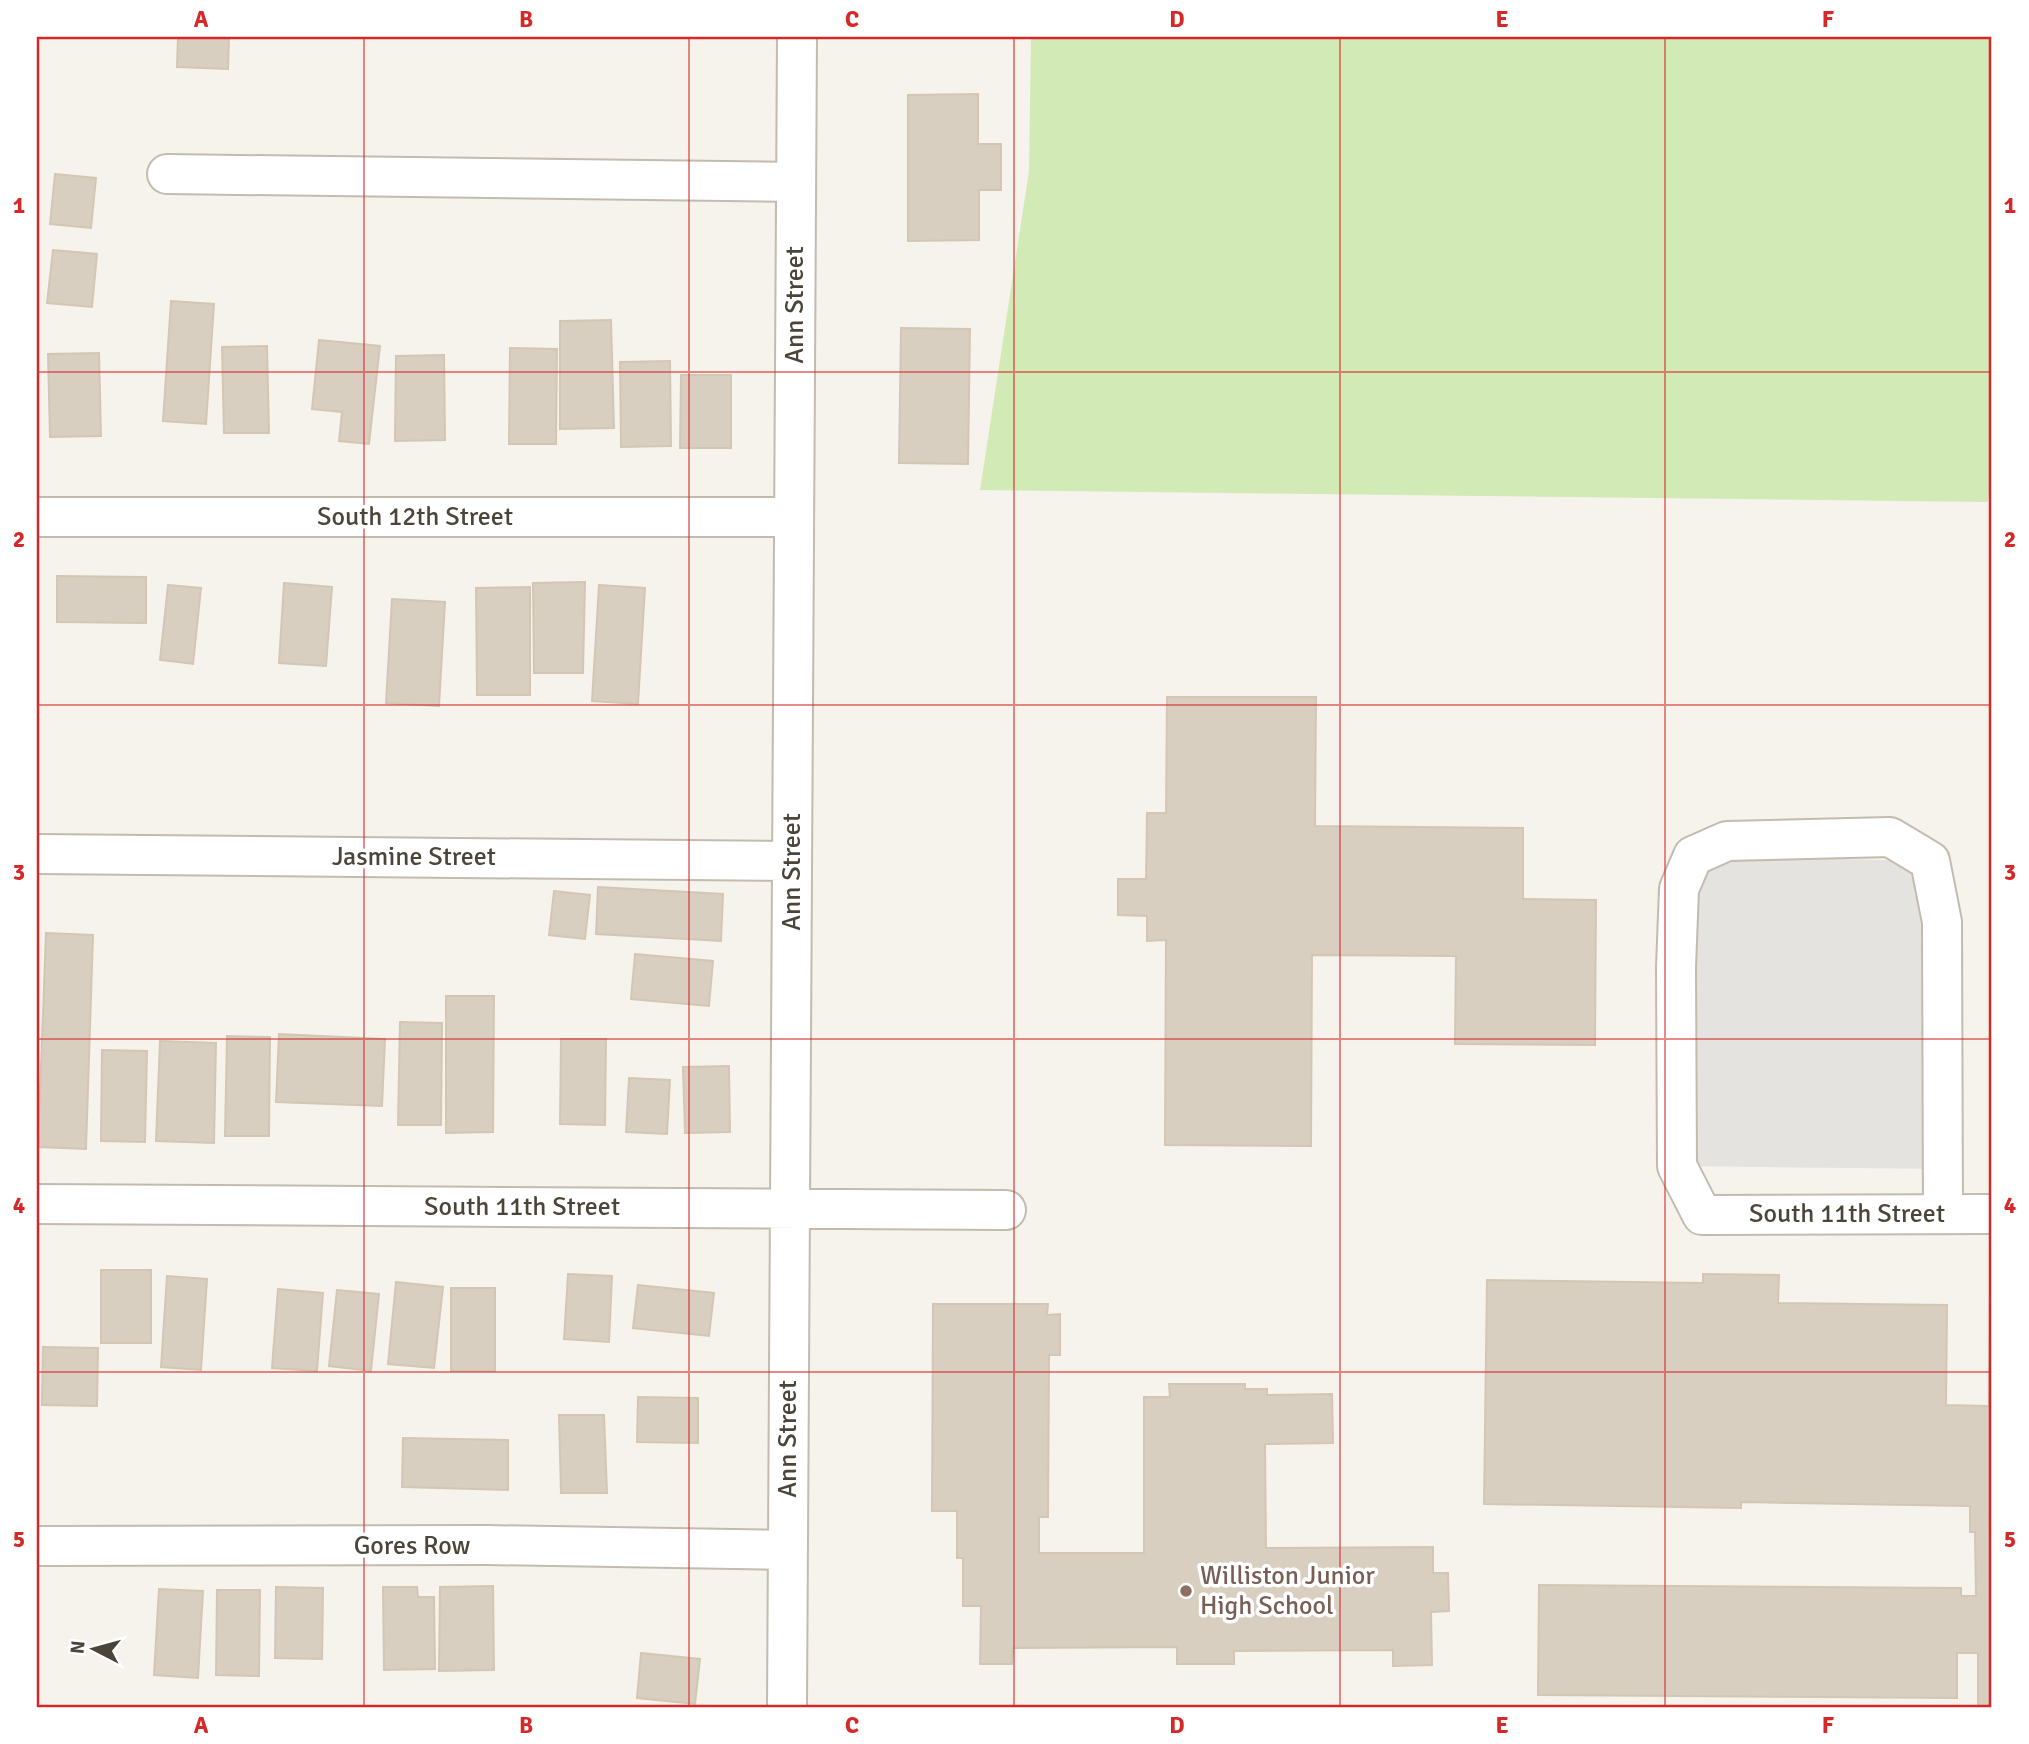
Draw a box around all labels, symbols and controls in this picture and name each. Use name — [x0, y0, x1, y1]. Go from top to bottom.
text: A — [194, 5, 209, 34]
text: B — [519, 5, 533, 34]
text: C — [845, 5, 859, 34]
text: D — [1169, 5, 1185, 34]
text: E — [1495, 5, 1509, 34]
text: F — [1822, 5, 1834, 34]
text: 1 — [13, 191, 25, 220]
text: 1 — [2004, 191, 2016, 220]
street label: Ann Street — [779, 246, 811, 364]
street label: South 12th Street — [317, 501, 513, 533]
text: 2 — [13, 525, 25, 554]
text: 2 — [2004, 525, 2016, 554]
street label: Ann Street — [776, 813, 808, 931]
street label: Jasmine Street — [332, 841, 496, 873]
text: 3 — [13, 858, 25, 887]
text: 3 — [2004, 858, 2016, 887]
text: 4 — [13, 1191, 25, 1220]
street label: South 11th Street — [424, 1191, 620, 1223]
text: 4 — [2004, 1191, 2016, 1220]
street label: South 11th Street — [1749, 1198, 1945, 1230]
street label: Ann Street — [772, 1380, 804, 1498]
text: 5 — [13, 1525, 25, 1554]
text: 5 — [2004, 1525, 2016, 1554]
street label: Gores Row — [354, 1530, 471, 1562]
place label: Williston Junior High School — [1200, 1560, 1375, 1622]
marker: Williston Junior High School — [1178, 1583, 1194, 1599]
north arrow — [60, 1614, 130, 1684]
text: N — [65, 1640, 91, 1655]
text: A — [194, 1711, 209, 1740]
text: B — [519, 1711, 533, 1740]
text: C — [845, 1711, 859, 1740]
text: D — [1169, 1711, 1185, 1740]
text: E — [1495, 1711, 1509, 1740]
text: F — [1822, 1711, 1834, 1740]

